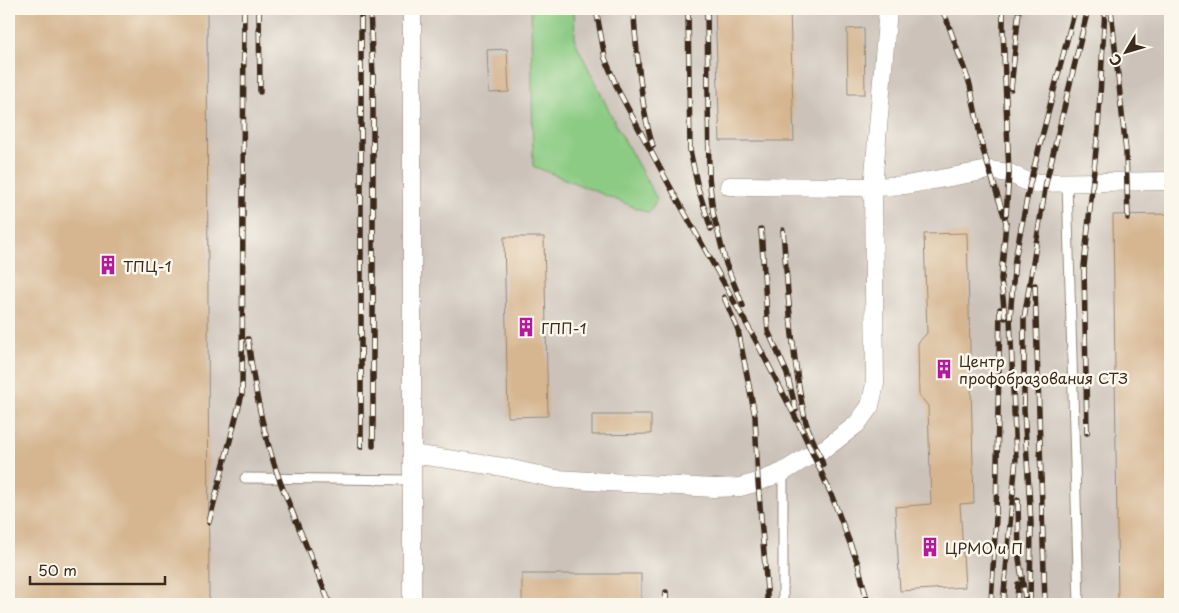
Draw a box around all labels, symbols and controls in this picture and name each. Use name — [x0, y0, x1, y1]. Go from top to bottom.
north arrow — [1102, 28, 1152, 78]
text: С — [1104, 50, 1127, 71]
building icon: ТПЦ-1 — [97, 254, 119, 276]
place label: ТПЦ-1 — [123, 254, 172, 277]
building icon: ГПП-1 — [515, 316, 537, 338]
place label: ГПП-1 — [541, 316, 586, 339]
place label: Центр профобразования СТЗ — [959, 349, 1128, 389]
building icon: Центр профобразования СТЗ — [933, 358, 955, 380]
building icon: ЦРМО и П — [919, 536, 941, 558]
place label: ЦРМО и П — [945, 536, 1023, 559]
scale bar — [30, 553, 165, 585]
text: 50 m — [38, 558, 77, 581]

